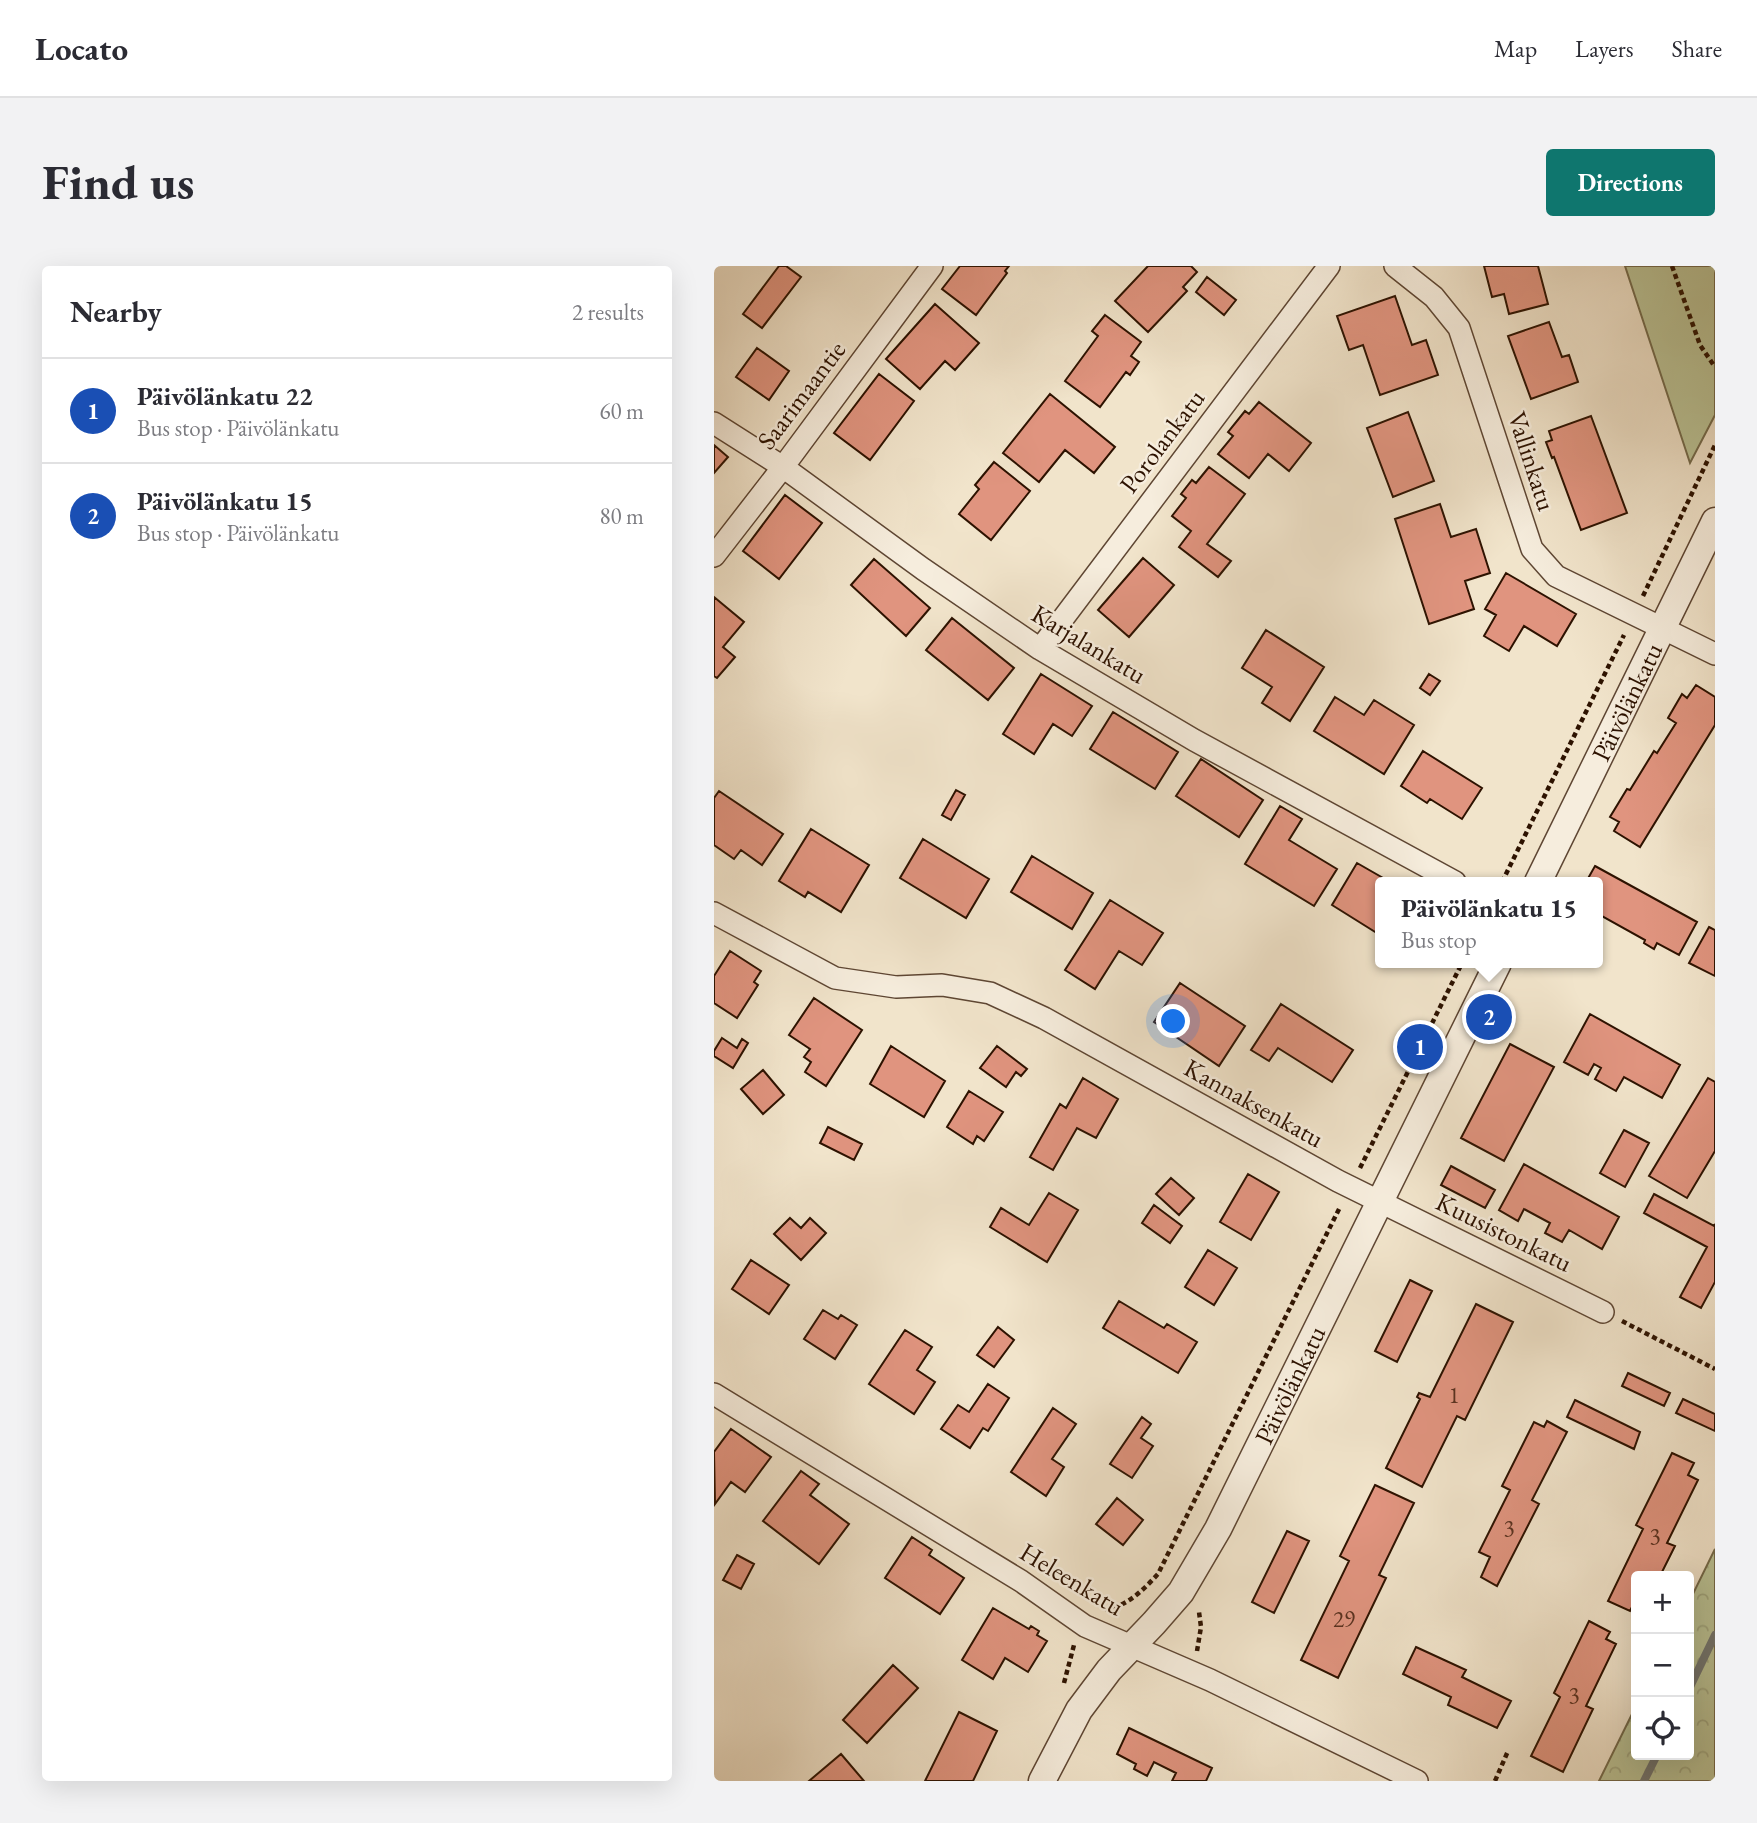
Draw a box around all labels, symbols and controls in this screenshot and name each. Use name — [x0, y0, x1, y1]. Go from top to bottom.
text: Locato — [35, 27, 128, 70]
text: Map — [1494, 33, 1537, 64]
text: Layers — [1575, 33, 1634, 64]
text: Share — [1672, 33, 1722, 64]
button: Directions — [1546, 149, 1715, 216]
text: Find us — [42, 150, 194, 214]
text: Nearby — [70, 292, 162, 331]
text: 2 results — [572, 297, 644, 327]
street label: Saarimaantie — [749, 334, 853, 456]
text: Päivölänkatu 22 — [137, 379, 313, 413]
street label: Porolankatu — [1112, 382, 1212, 500]
text: 1 — [87, 396, 99, 426]
text: 60 m — [599, 396, 644, 426]
street label: Vallinkatu — [1500, 407, 1564, 515]
text: Bus stop · Päivölänkatu — [137, 413, 339, 443]
text: Päivölänkatu 15 — [137, 484, 313, 518]
text: 2 — [87, 501, 99, 531]
text: 80 m — [599, 501, 644, 531]
text: Bus stop · Päivölänkatu — [137, 518, 339, 548]
street label: Karjalankatu — [1025, 597, 1153, 692]
street label: Päivölänkatu — [1584, 637, 1670, 767]
popup — [1375, 877, 1603, 968]
text: Päivölänkatu 15 — [1401, 891, 1577, 925]
text: Bus stop — [1401, 925, 1477, 955]
pin: 2 — [1466, 991, 1512, 1043]
your location — [1156, 1004, 1190, 1038]
pin: 1 — [1397, 1021, 1443, 1073]
street label: Kannaksenkatu — [1178, 1051, 1330, 1156]
street label: Kuusistonkatu — [1430, 1184, 1578, 1280]
street label: Päivölänkatu — [1247, 1320, 1333, 1450]
house number: 1 — [1448, 1380, 1460, 1410]
house number: 3 — [1503, 1513, 1515, 1543]
house number: 3 — [1649, 1521, 1661, 1551]
street label: Heleenkatu — [1014, 1535, 1131, 1623]
map controls — [1631, 1571, 1694, 1760]
button: + — [1631, 1571, 1694, 1634]
house number: 29 — [1333, 1604, 1355, 1634]
button: − — [1631, 1634, 1694, 1697]
house number: 3 — [1568, 1680, 1580, 1710]
button: locate — [1631, 1697, 1694, 1760]

